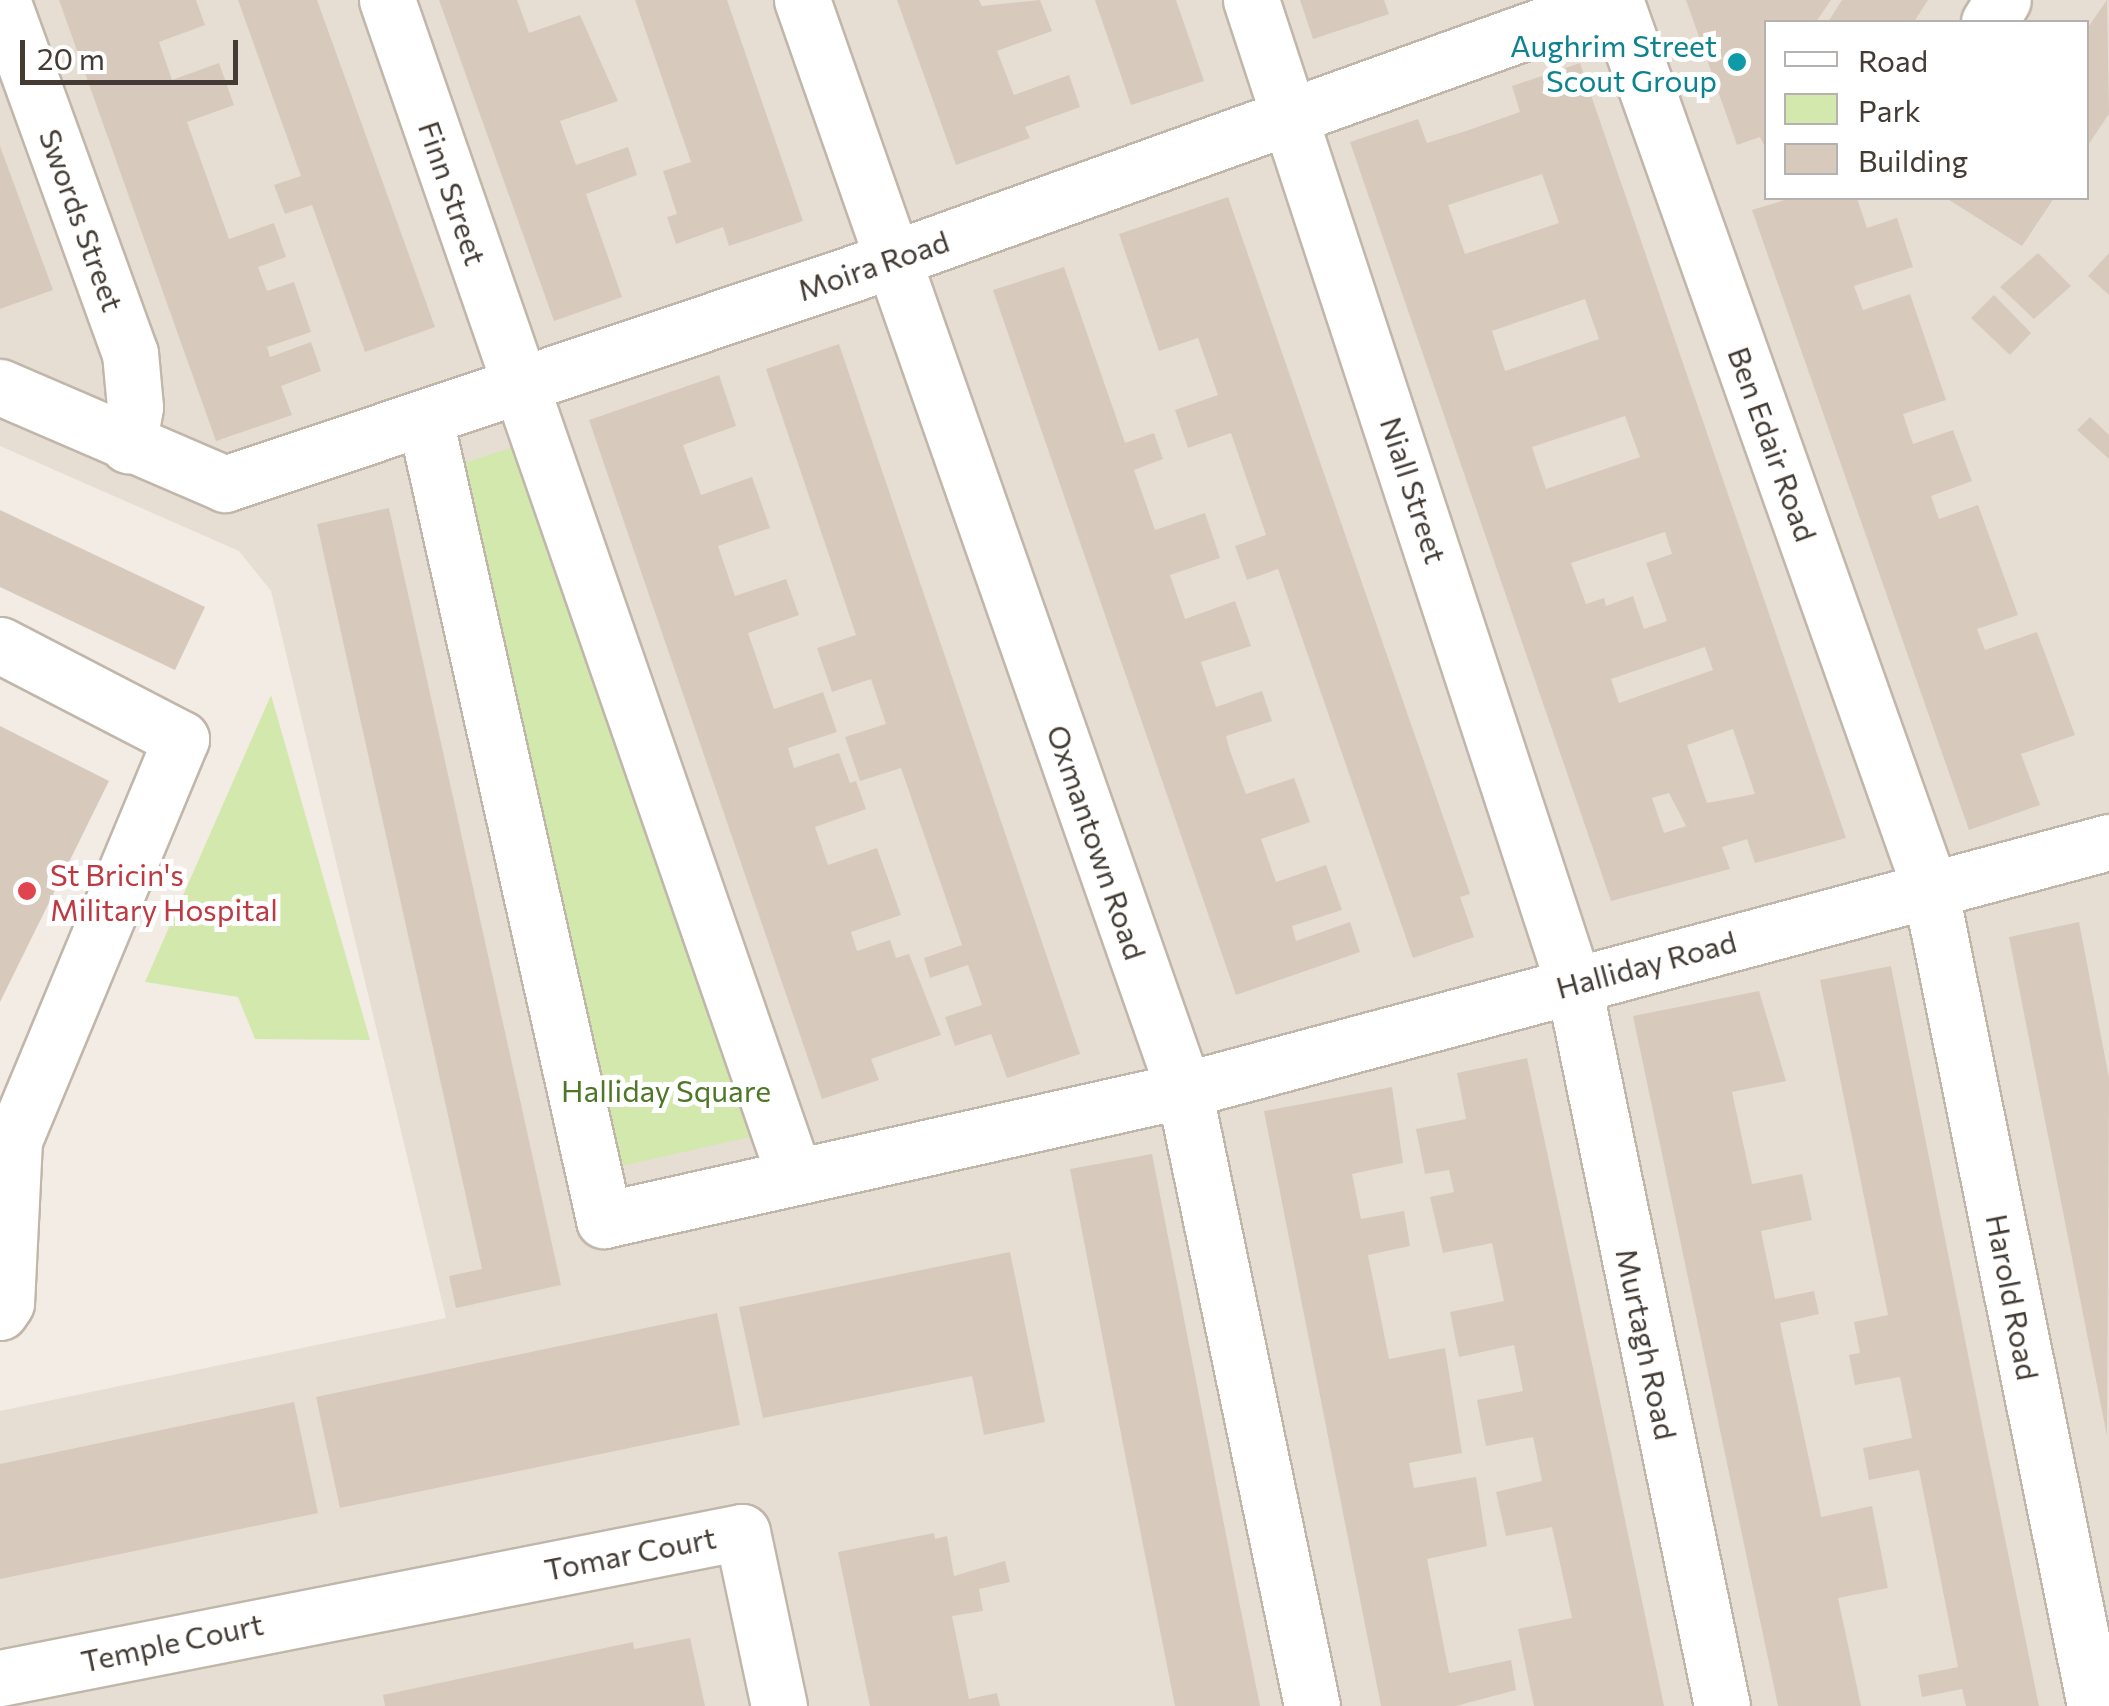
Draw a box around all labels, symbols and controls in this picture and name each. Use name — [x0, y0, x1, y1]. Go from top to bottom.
scale bar — [25, 20, 242, 82]
legend — [1764, 20, 2089, 200]
place label: Aughrim Street Scout Group — [1510, 27, 1717, 98]
text: 20 m — [37, 39, 105, 76]
text: Road — [1858, 41, 1928, 78]
marker: Aughrim Street Scout Group — [1726, 51, 1748, 73]
text: Park — [1858, 91, 1921, 128]
street label: Finn Street — [412, 116, 494, 270]
street label: Swords Street — [32, 124, 132, 316]
text: Building — [1858, 141, 1968, 178]
street label: Moira Road — [793, 222, 953, 308]
street label: Ben Edair Road — [1721, 342, 1825, 546]
street label: Niall Street — [1373, 412, 1455, 568]
street label: Oxmantown Road — [1040, 720, 1154, 964]
place label: St Bricin's Military Hospital — [50, 856, 278, 926]
marker: St Bricin's Military Hospital — [14, 878, 40, 904]
street label: Halliday Road — [1552, 923, 1740, 1005]
park label: Halliday Square — [561, 1072, 771, 1108]
street label: Harold Road — [1979, 1211, 2047, 1383]
street label: Murtagh Road — [1609, 1245, 1685, 1443]
street label: Tomar Court — [541, 1519, 719, 1587]
street label: Temple Court — [78, 1605, 266, 1679]

